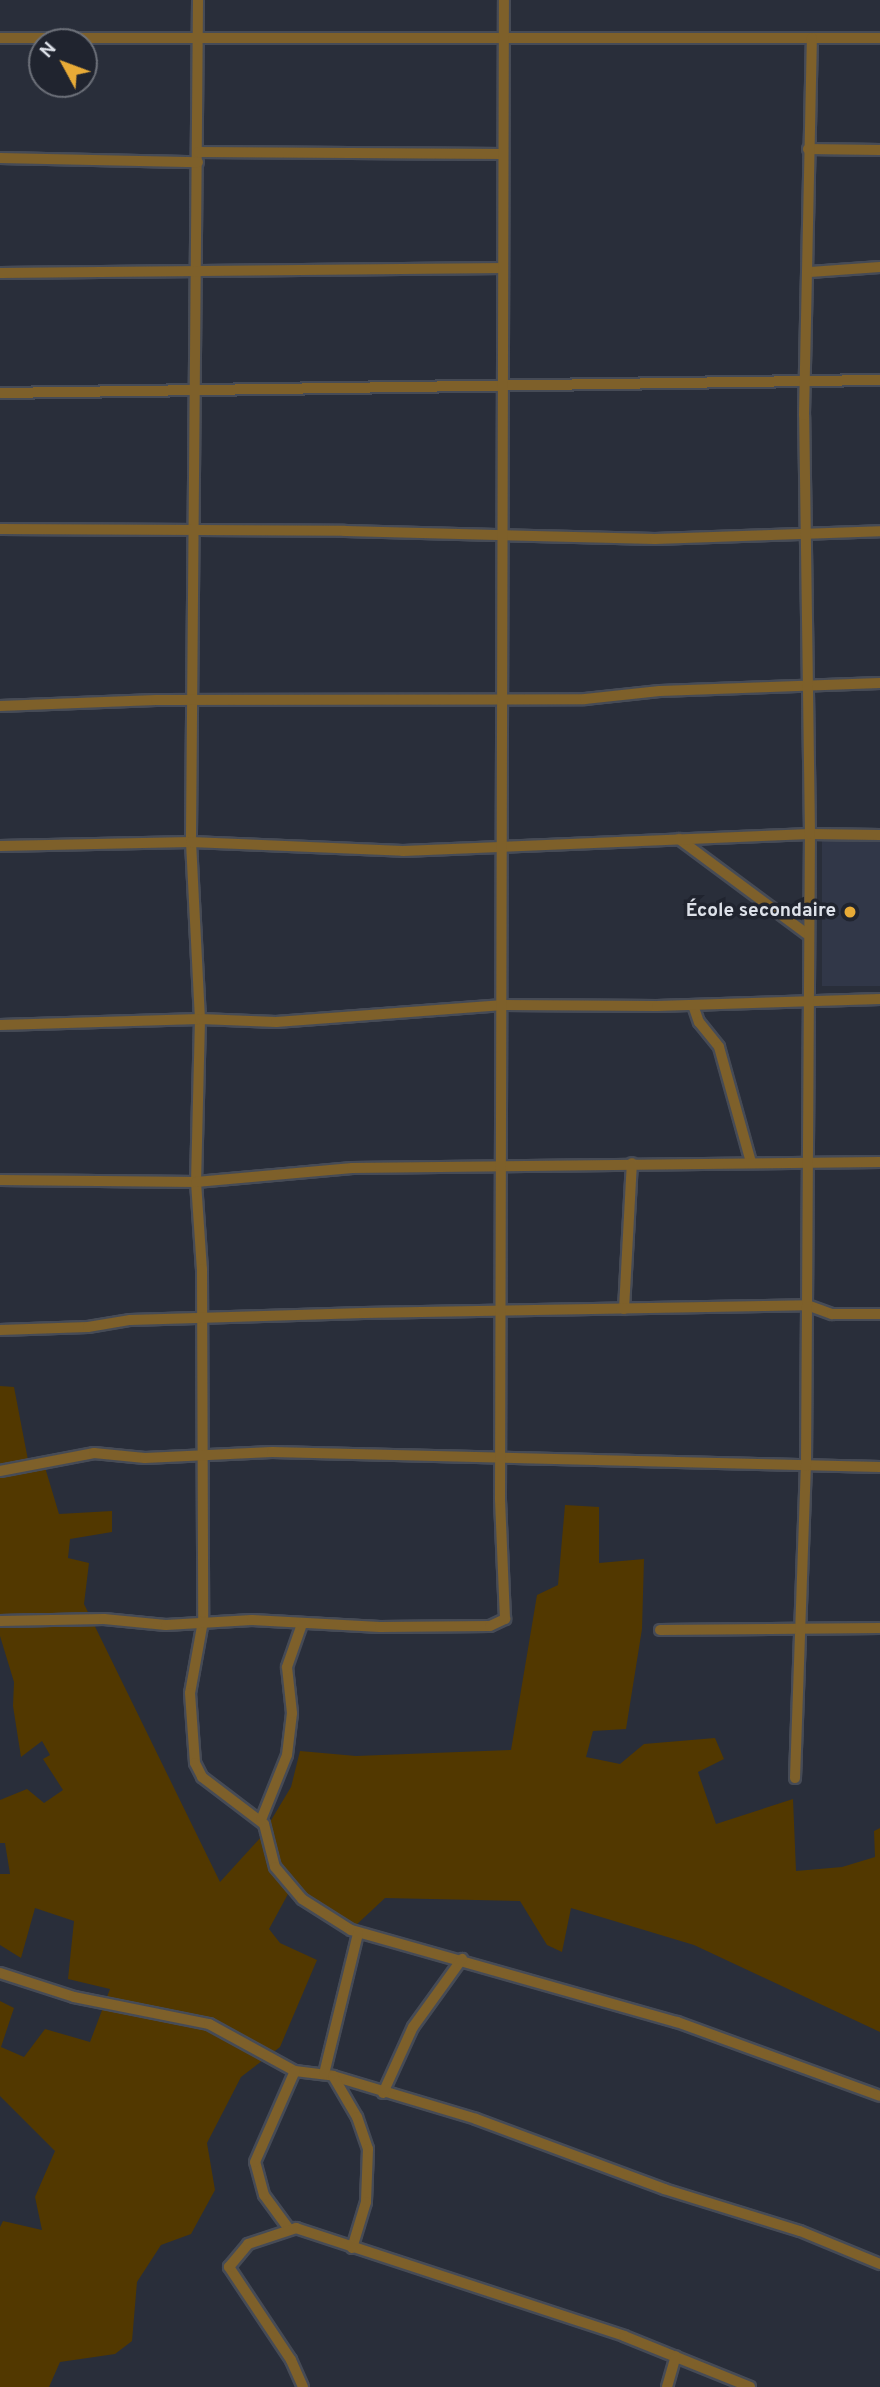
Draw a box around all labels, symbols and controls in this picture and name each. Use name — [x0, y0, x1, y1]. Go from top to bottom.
north arrow — [28, 28, 98, 98]
text: N — [35, 38, 62, 64]
place label: École secondaire — [686, 901, 836, 923]
marker: École secondaire — [842, 904, 858, 920]

